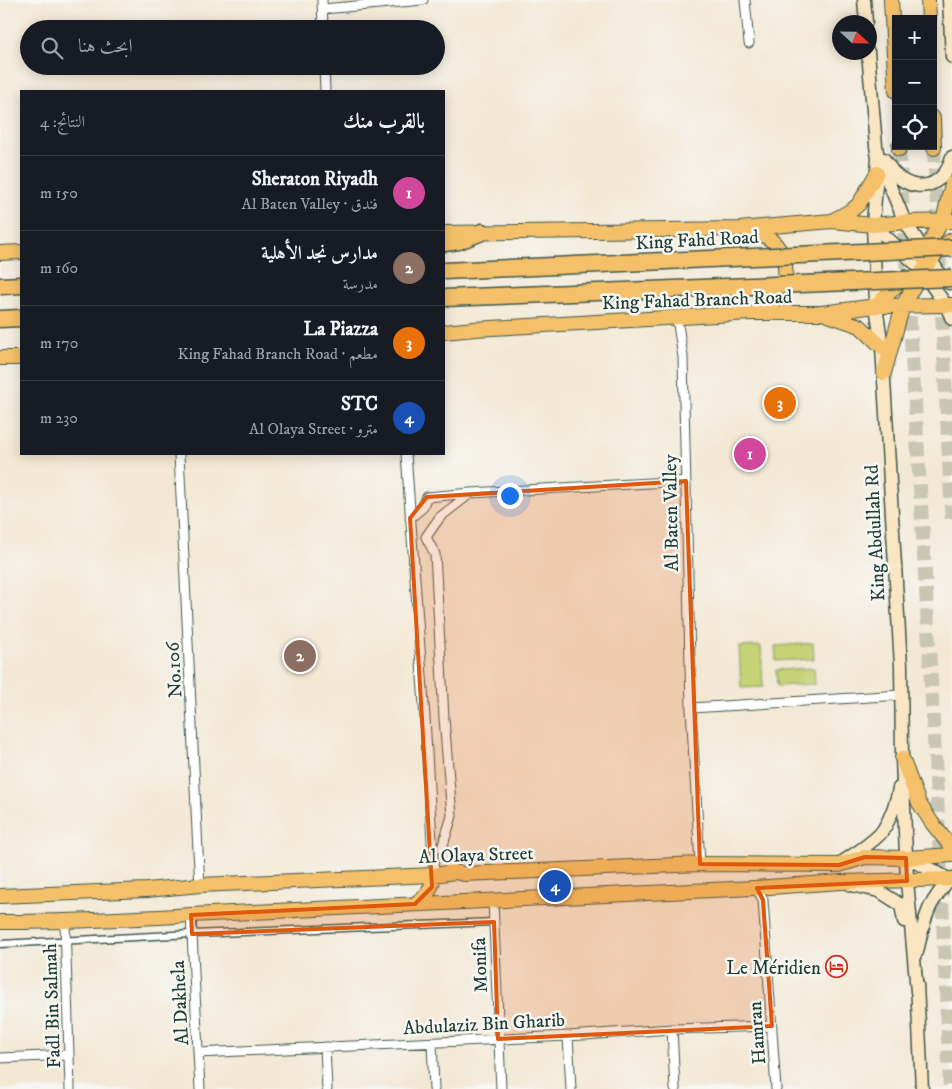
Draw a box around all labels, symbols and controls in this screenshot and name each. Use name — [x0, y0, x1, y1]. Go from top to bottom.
north arrow — [832, 15, 877, 60]
map controls — [892, 15, 937, 150]
button: + — [892, 15, 937, 60]
search box — [20, 20, 445, 75]
icon: search — [38, 34, 66, 62]
text: ابحث هنا — [78, 35, 133, 58]
button: − — [892, 60, 937, 105]
button: locate — [892, 105, 937, 150]
text: بالقرب منك — [343, 109, 425, 135]
text: النتائج: 4 — [40, 112, 85, 132]
text: Sheraton Riyadh — [252, 168, 378, 191]
text: 150 m — [40, 183, 78, 203]
text: 1 — [406, 183, 412, 203]
text: فندق · Al Baten Valley — [242, 194, 378, 214]
street label: King Fahd Road — [635, 226, 760, 255]
text: مدارس نجد الأهلية — [261, 242, 378, 265]
text: 160 m — [40, 258, 78, 278]
text: 2 — [405, 258, 413, 278]
text: مدرسة — [343, 274, 378, 294]
street label: King Fahad Branch Road — [601, 286, 793, 315]
text: La Piazza — [304, 318, 378, 341]
text: 170 m — [40, 333, 78, 353]
text: 3 — [406, 333, 412, 353]
text: مطعم · King Fahad Branch Road — [177, 344, 378, 364]
pin: 3 — [764, 384, 796, 422]
text: STC — [341, 393, 378, 416]
text: 230 m — [40, 408, 78, 428]
text: 4 — [404, 408, 414, 428]
text: مترو · Al Olaya Street — [249, 419, 378, 439]
pin: 1 — [734, 435, 766, 473]
street label: Al Baten Valley — [659, 453, 684, 572]
street label: King Abdullah Rd — [860, 464, 891, 602]
your location — [497, 483, 523, 509]
pin: 2 — [284, 637, 316, 675]
street label: No.106 — [161, 640, 187, 698]
street label: Al Olaya Street — [418, 842, 534, 869]
pin: 4 — [539, 867, 571, 905]
street label: Monifa — [468, 937, 493, 993]
street label: Fadl Bin Salmah — [39, 943, 66, 1069]
hotel icon: Le Méridien — [825, 955, 849, 979]
place label: Le Méridien — [726, 957, 821, 980]
street label: Al Dakhela — [167, 960, 194, 1046]
street label: Hamran — [744, 1000, 771, 1065]
street label: Abdulaziz Bin Gharib — [403, 1009, 566, 1040]

